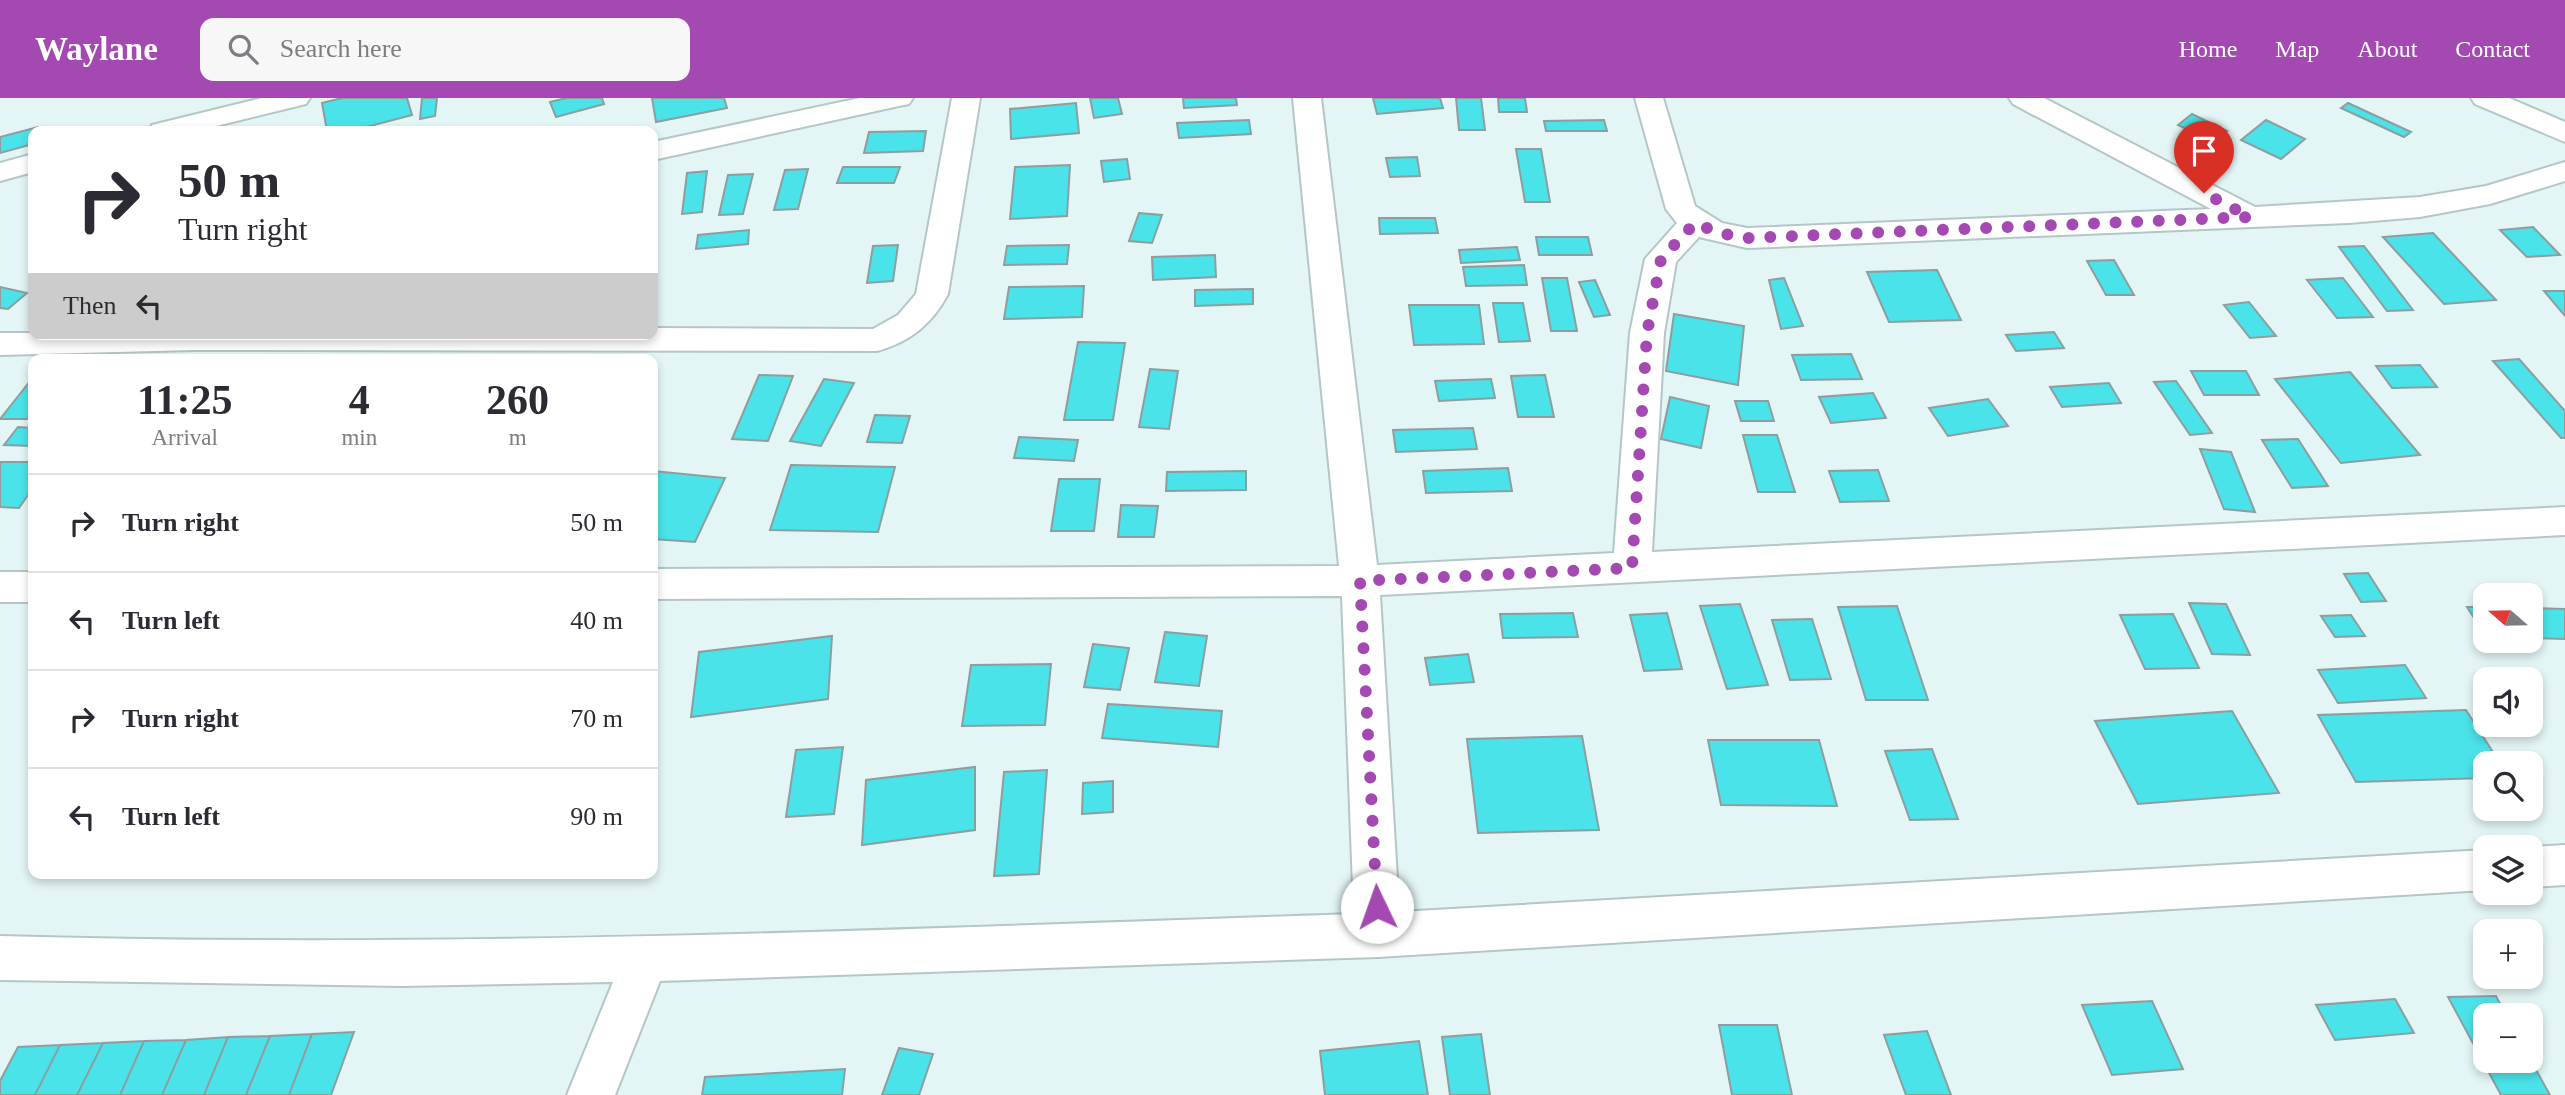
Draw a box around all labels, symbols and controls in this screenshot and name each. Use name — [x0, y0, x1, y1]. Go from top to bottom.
search box — [200, 18, 690, 81]
icon: search — [224, 30, 262, 68]
text: Waylane — [35, 31, 158, 67]
text: Search here — [280, 34, 402, 63]
text: Home — [2179, 36, 2237, 62]
text: Map — [2275, 36, 2319, 62]
text: About — [2357, 36, 2417, 62]
text: Contact — [2455, 36, 2530, 62]
pin — [2174, 121, 2234, 193]
icon: arrive — [2185, 132, 2223, 170]
text: 50 m — [178, 153, 280, 208]
icon: right — [63, 154, 154, 245]
text: Turn right — [178, 211, 308, 247]
icon: left — [130, 287, 168, 325]
text: Then — [63, 291, 116, 320]
text: 11:25 — [137, 377, 233, 423]
text: 4 — [349, 377, 370, 423]
text: 260 — [486, 377, 549, 423]
text: Arrival — [152, 425, 218, 450]
text: min — [341, 425, 377, 450]
text: m — [509, 425, 527, 450]
icon: right — [63, 504, 101, 542]
text: Turn right — [122, 508, 239, 537]
text: 50 m — [570, 508, 623, 537]
north arrow — [2473, 583, 2543, 653]
map controls — [2473, 583, 2543, 1073]
icon: left — [63, 602, 101, 640]
text: Turn left — [122, 606, 220, 635]
text: 40 m — [570, 606, 623, 635]
button: sound — [2473, 667, 2543, 737]
icon: right — [63, 700, 101, 738]
text: Turn right — [122, 704, 239, 733]
text: 70 m — [570, 704, 623, 733]
button: search — [2473, 751, 2543, 821]
icon: left — [63, 798, 101, 836]
text: Turn left — [122, 802, 220, 831]
text: 90 m — [570, 802, 623, 831]
button: layers — [2473, 835, 2543, 905]
position arrow — [1340, 870, 1414, 944]
button: + — [2473, 919, 2543, 989]
button: − — [2473, 1003, 2543, 1073]

